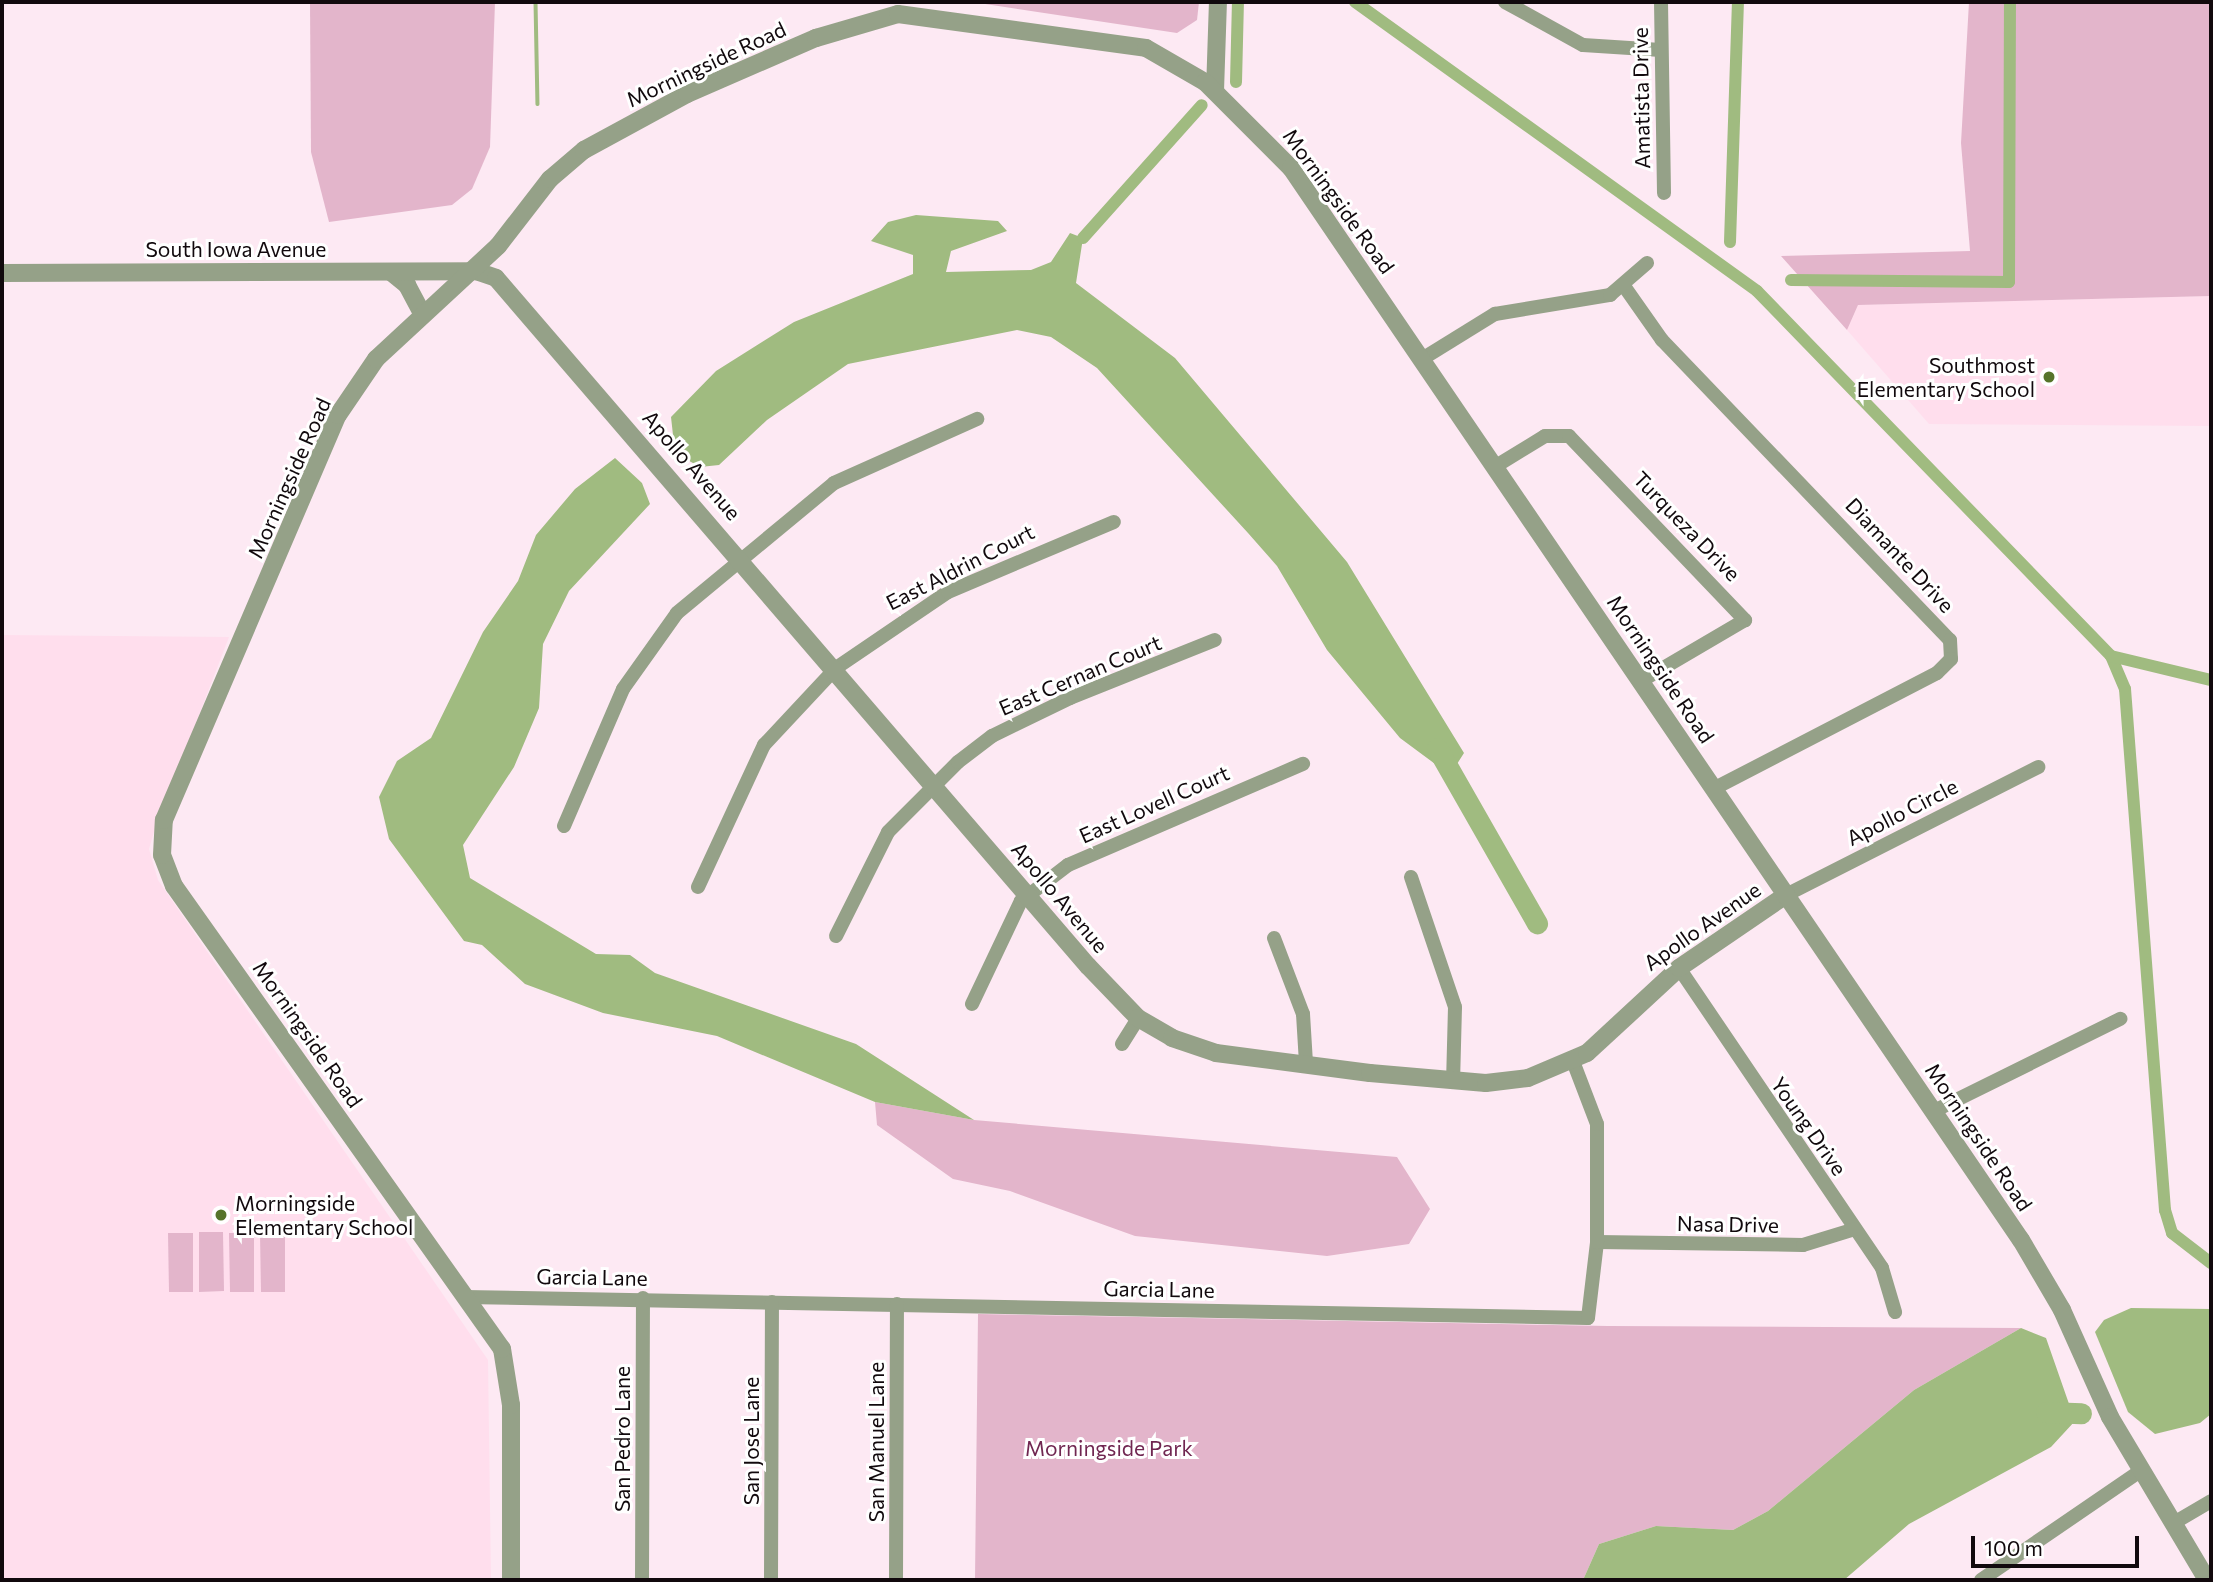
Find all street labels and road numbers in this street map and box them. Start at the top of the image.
street label: Morningside Road [622,16,790,112]
street label: Amatista Drive [1627,27,1655,169]
street label: Morningside Road [1278,124,1400,278]
street label: South Iowa Avenue [146,236,326,262]
street label: Morningside Road [242,394,336,562]
street label: Apollo Avenue [638,405,746,525]
street label: Turqueza Drive [1628,466,1746,586]
street label: Diamante Drive [1840,492,1960,618]
street label: East Aldrin Court [882,519,1038,615]
street label: Morningside Road [1602,590,1720,748]
street label: East Cernan Court [995,629,1165,721]
street label: East Lovell Court [1075,760,1233,848]
street label: Apollo Circle [1842,773,1962,851]
street label: Apollo Avenue [1006,837,1114,957]
street label: Apollo Avenue [1639,876,1765,976]
street label: Morningside Road [248,956,368,1112]
street label: Morningside Road [1920,1058,2038,1216]
street label: Young Drive [1766,1072,1852,1180]
street label: Nasa Drive [1677,1211,1779,1237]
street label: Garcia Lane [536,1263,648,1291]
street label: Garcia Lane [1103,1275,1215,1303]
street label: San Manuel Lane [863,1362,889,1522]
street label: San Pedro Lane [609,1366,635,1512]
street label: San Jose Lane [738,1377,764,1505]

